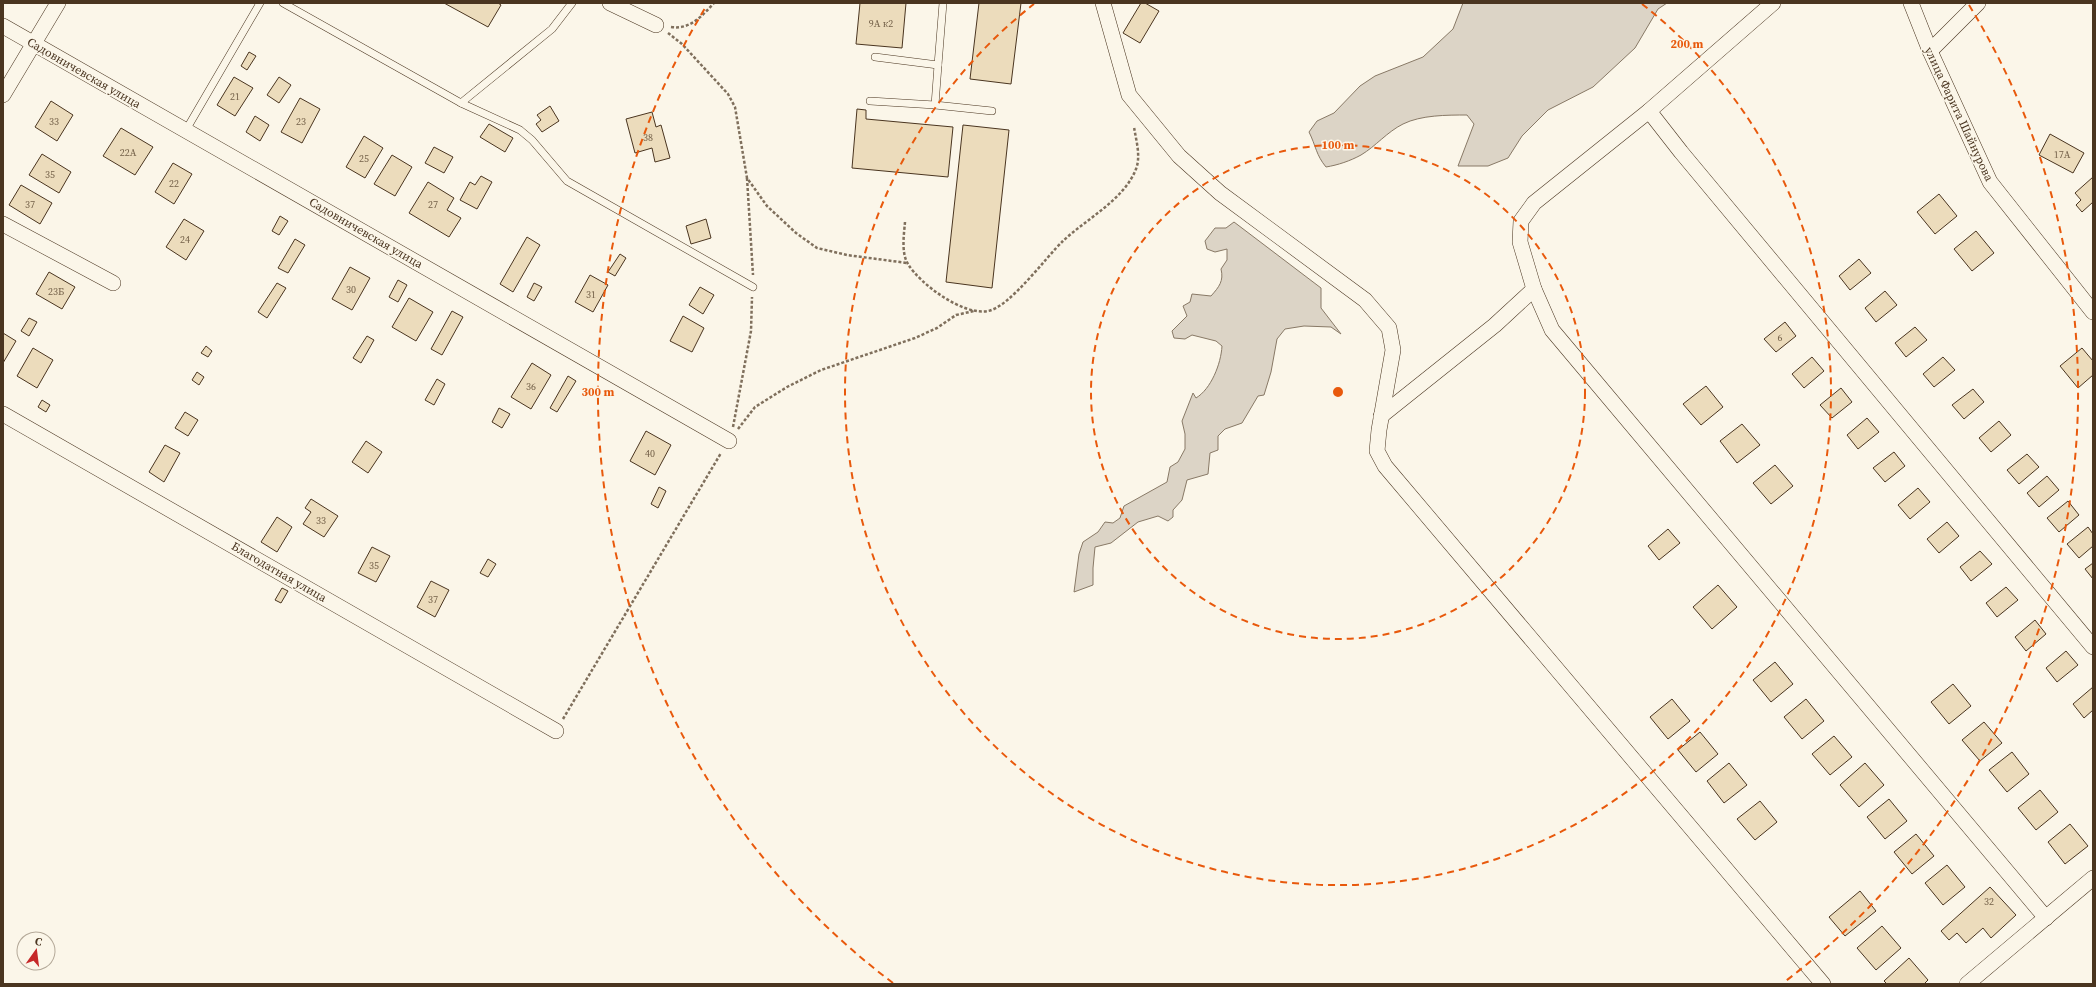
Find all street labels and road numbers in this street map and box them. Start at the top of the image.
street label: Садовничевская улица [24,34,145,113]
street label: улица Фарита Шайнурова [1921,44,1998,185]
street label: Садовничевская улица [306,194,427,273]
street label: Благодатная улица [228,538,330,606]

